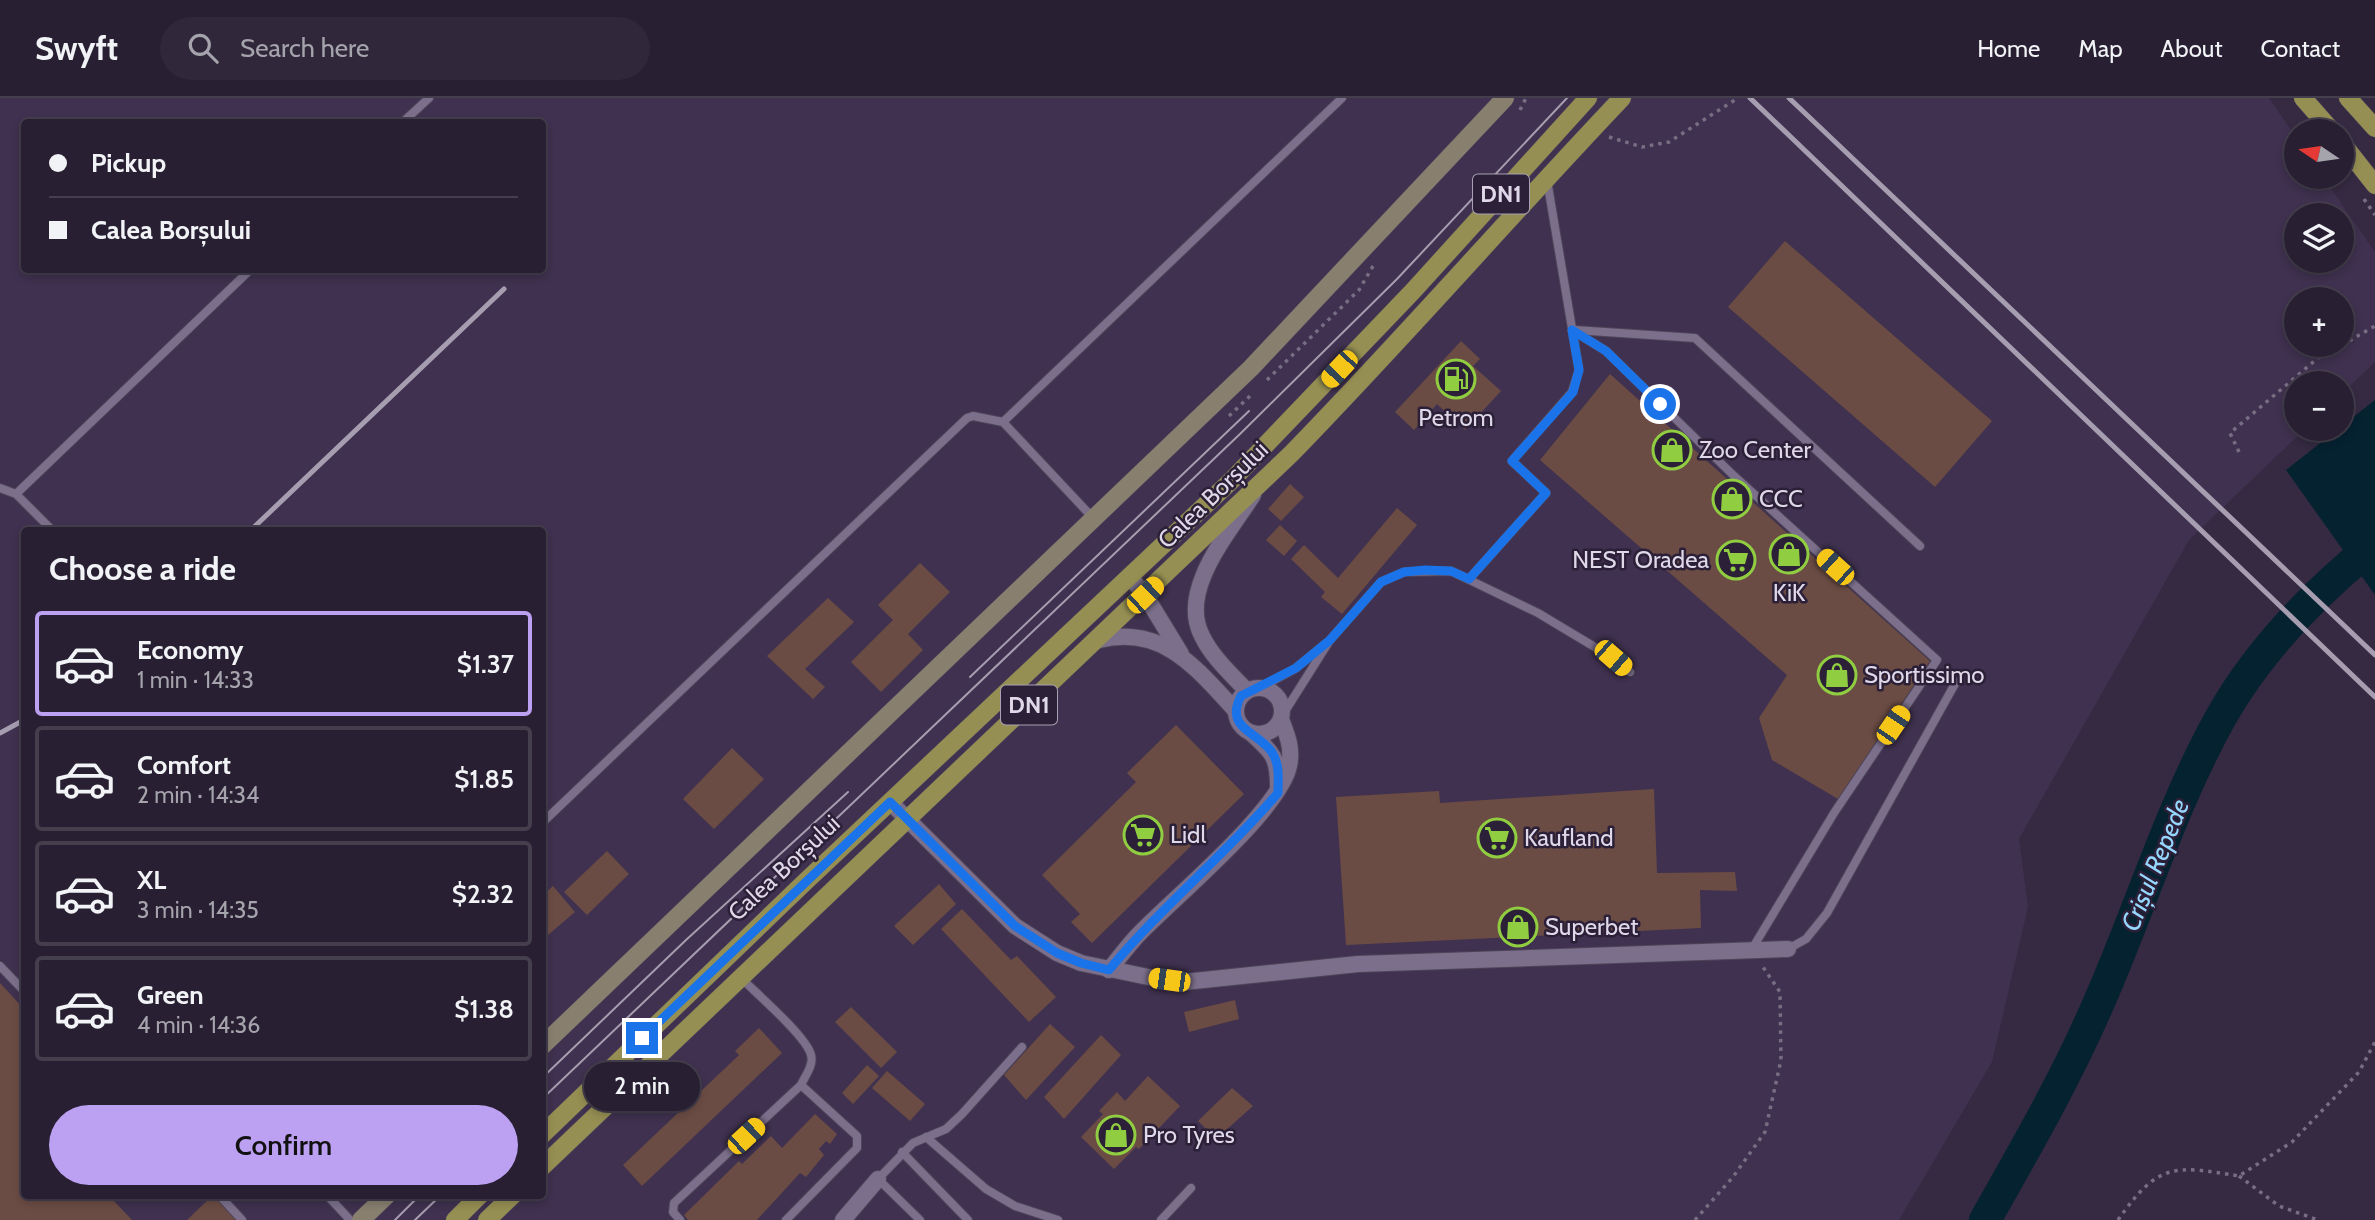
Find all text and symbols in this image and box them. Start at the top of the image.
search box [160,17,650,80]
text: Swyft [35,28,118,68]
icon: search [184,29,222,67]
text: Search here [240,32,369,64]
text: Home [1977,34,2040,63]
text: Map [2078,34,2123,63]
text: About [2161,34,2223,63]
text: Contact [2261,34,2340,63]
north arrow [2284,119,2354,189]
map controls [2284,119,2354,441]
text: Pickup [91,147,166,179]
road number: DN1 [1473,174,1529,214]
button: layers [2284,203,2354,273]
text: Calea Borșului [91,214,251,246]
button: + [2284,287,2354,357]
car [1317,346,1362,392]
fuel station icon: Petrom [1435,358,1477,400]
button: − [2284,371,2354,441]
route start [1644,388,1676,420]
place label: Petrom [1418,403,1494,432]
shop icon: Zoo Center [1651,429,1693,471]
street label: Calea Borșului [1152,435,1274,555]
place label: Zoo Center [1699,435,1812,464]
shop icon: CCC [1711,478,1753,520]
place label: CCC [1759,484,1803,513]
shop icon: KiK [1768,533,1810,575]
supermarket icon: NEST Oradea [1715,539,1757,581]
place label: NEST Oradea [1572,545,1709,574]
car [1813,545,1858,589]
text: Choose a ride [49,549,236,588]
car [1123,573,1168,617]
place label: KiK [1773,578,1806,607]
icon: car [53,632,116,695]
text: Economy [137,634,243,666]
car [1591,636,1636,680]
text: $1.37 [457,648,514,680]
shop icon: Sportissimo [1816,654,1858,696]
place label: Sportissimo [1864,660,1984,689]
text: 1 min · 14:33 [137,666,254,694]
road number: DN1 [1001,685,1057,724]
car [1873,702,1914,748]
icon: car [53,747,116,810]
text: Comfort [137,749,231,781]
text: $1.85 [454,763,514,795]
text: 2 min · 14:34 [137,781,259,809]
water label: Crișul Repede [2114,794,2196,936]
street label: Calea Borșului [722,809,846,927]
supermarket icon: Lidl [1122,814,1164,856]
supermarket icon: Kaufland [1476,817,1518,859]
place label: Lidl [1170,820,1206,849]
place label: Kaufland [1524,823,1614,852]
icon: car [53,862,116,925]
text: XL [137,864,166,896]
text: $2.32 [452,878,514,910]
text: 3 min · 14:35 [137,896,259,924]
shop icon: Superbet [1497,906,1539,948]
place label: Superbet [1545,912,1638,941]
car [1147,967,1192,993]
icon: car [53,977,116,1040]
text: Green [137,979,204,1011]
text: $1.38 [454,993,514,1025]
text: 4 min · 14:36 [137,1011,260,1039]
route end [626,1022,658,1054]
callout: 2 min [584,1062,700,1112]
text: 2 min [614,1072,670,1100]
button: Confirm [49,1105,518,1185]
car [724,1114,769,1158]
shop icon: Pro Tyres [1095,1114,1137,1156]
place label: Pro Tyres [1143,1120,1235,1149]

